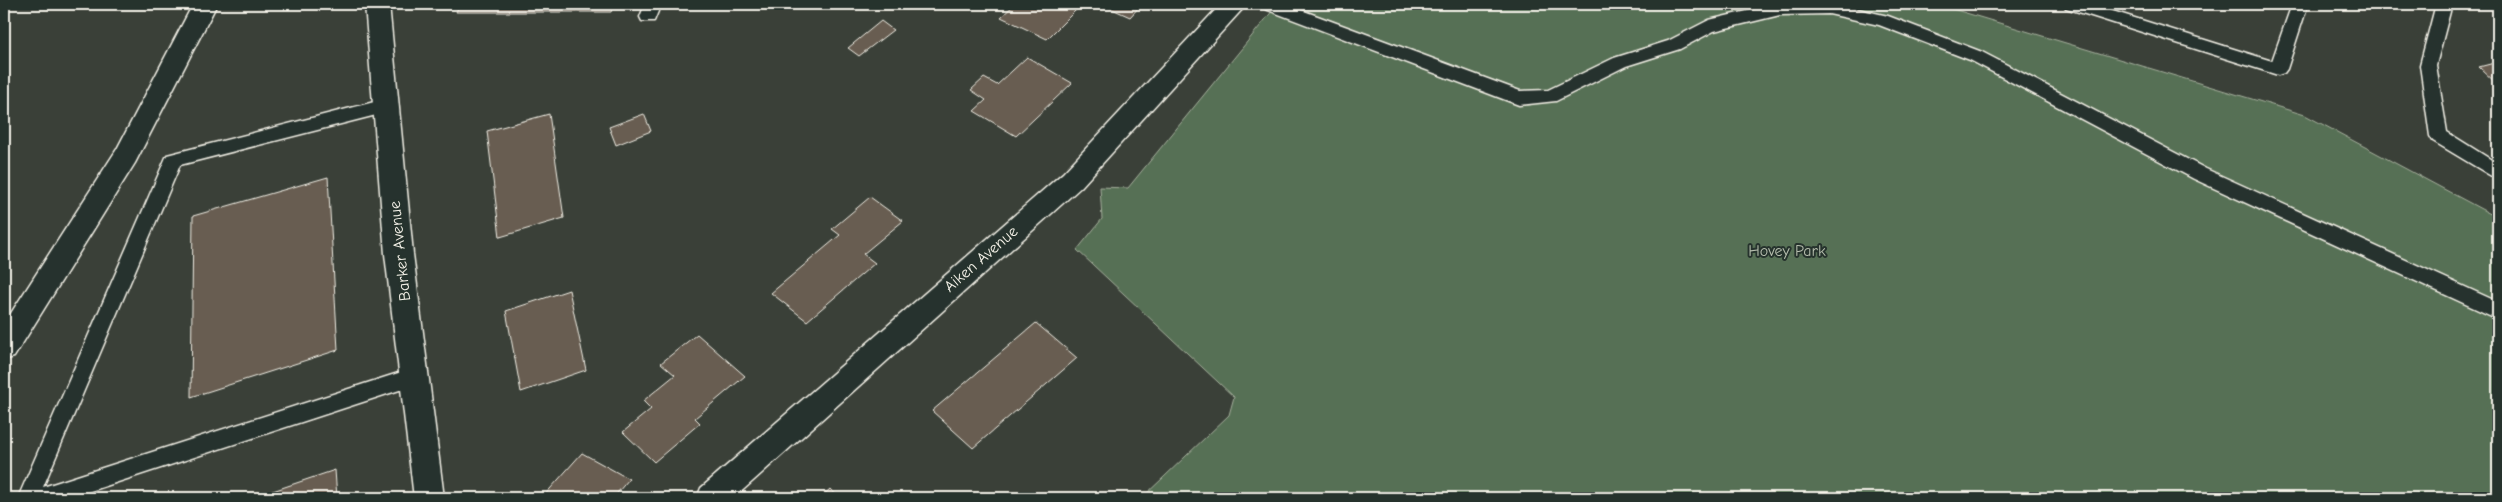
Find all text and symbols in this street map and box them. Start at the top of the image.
street label: Barker Avenue [386,200,414,302]
street label: Aiken Avenue [941,222,1021,296]
park label: Hovey Park [1748,242,1826,260]

